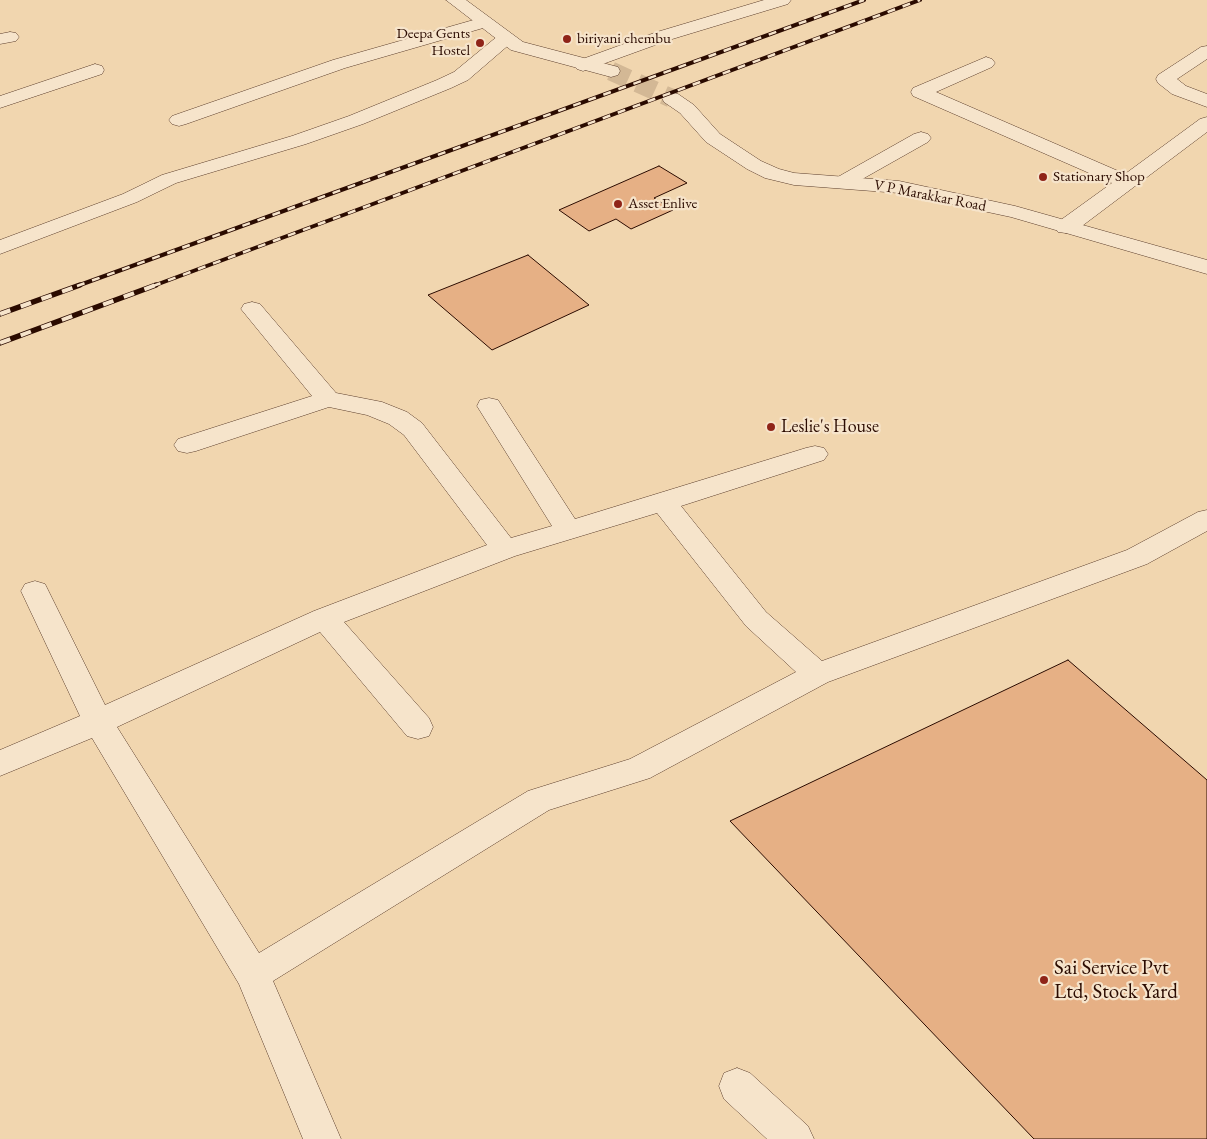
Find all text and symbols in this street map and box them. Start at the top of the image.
place label: Deepa Gents Hostel [396,25,470,60]
place label: biriyani chembu [577,30,671,48]
marker: biriyani chembu [561,33,573,45]
marker: Deepa Gents Hostel [474,37,486,49]
place label: Stationary Shop [1053,168,1145,186]
marker: Stationary Shop [1037,171,1049,183]
street label: V P Marakkar Road [872,176,988,216]
place label: Asset Enlive [628,195,697,213]
marker: Asset Enlive [612,198,624,210]
place label: Leslie's House [781,416,879,438]
marker: Leslie's House [765,421,777,433]
place label: Sai Service Pvt Ltd, Stock Yard [1054,955,1178,1005]
marker: Sai Service Pvt Ltd, Stock Yard [1038,974,1050,986]

